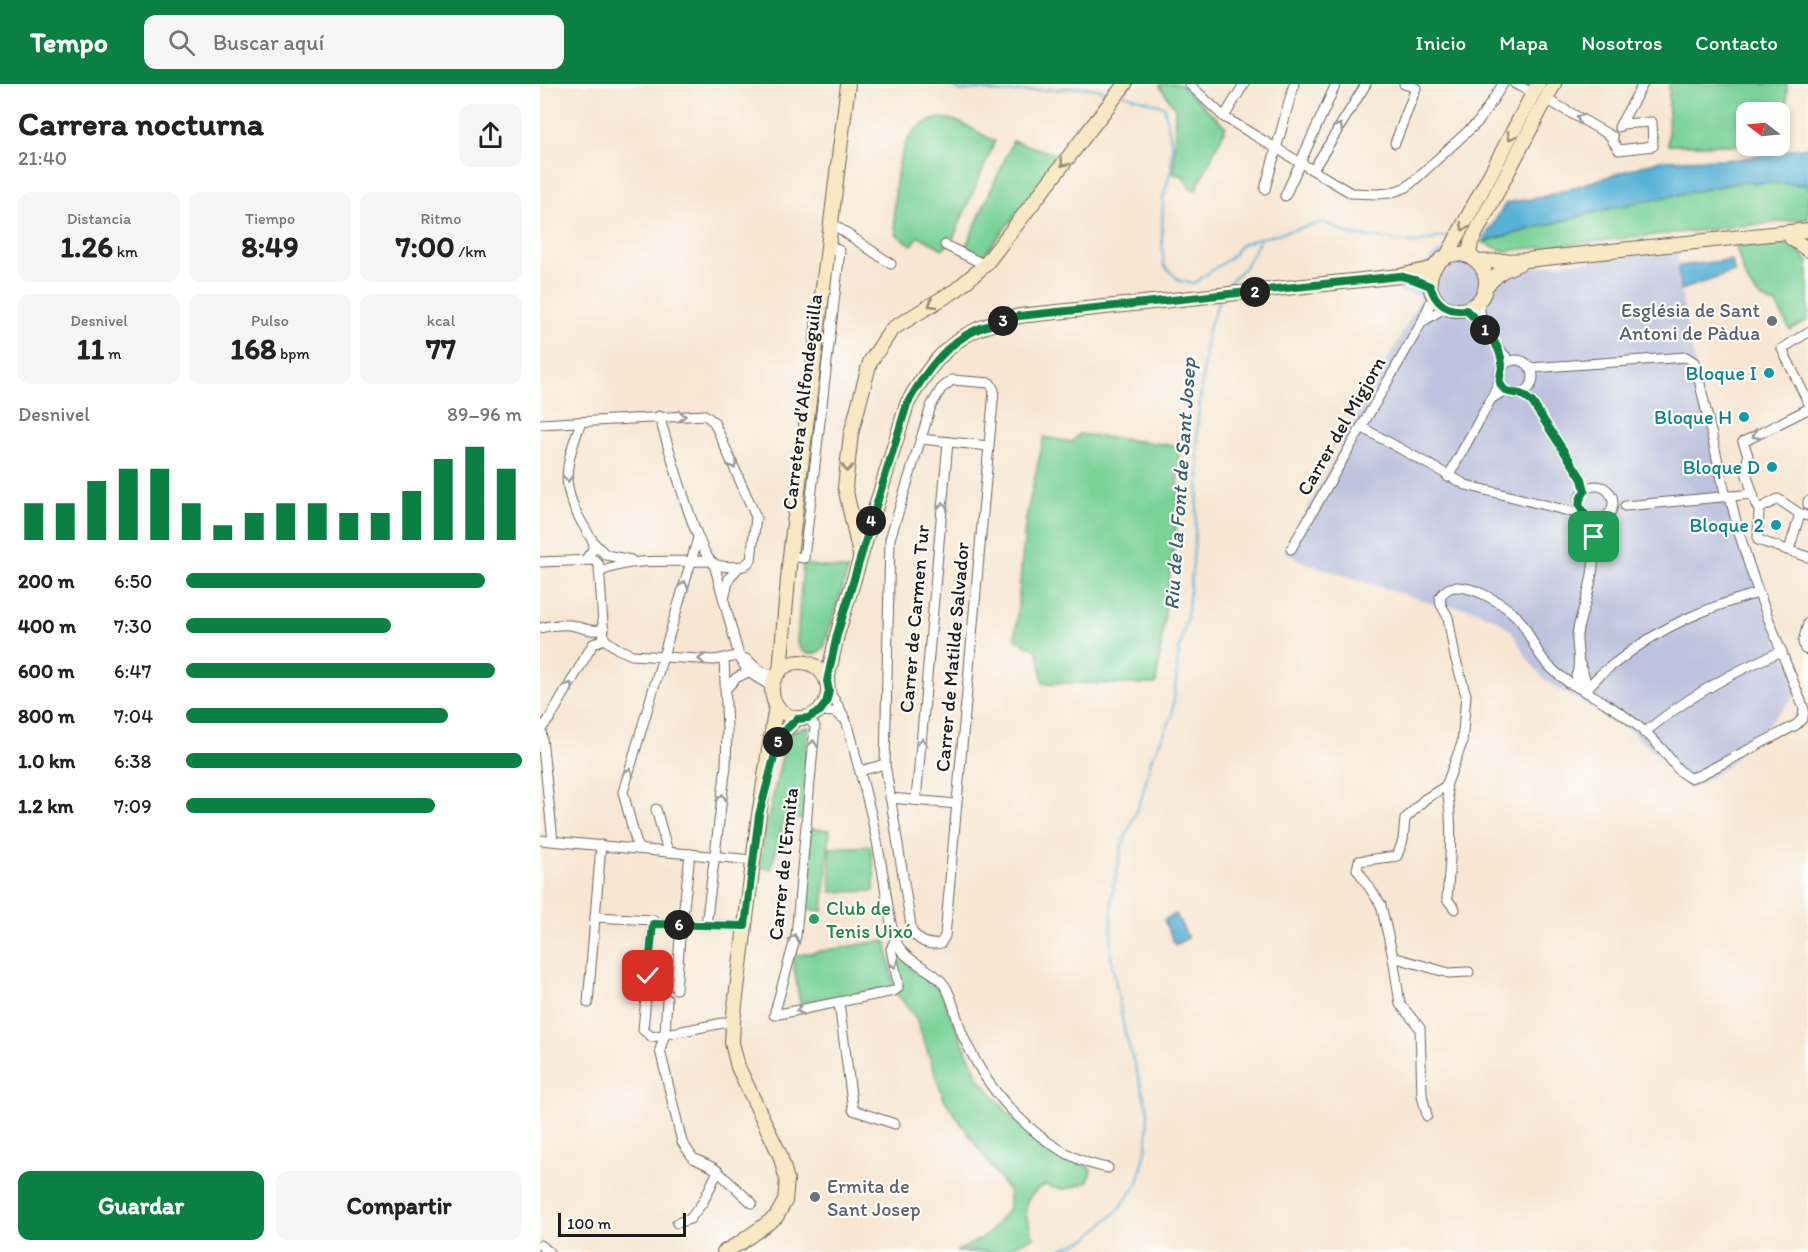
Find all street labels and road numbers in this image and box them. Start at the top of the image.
street label: Carretera d'Alfondeguilla [777,293,827,511]
street label: Carrer del Migjorn [1291,352,1391,500]
street label: Carrer de Carmen Tur [894,524,934,714]
street label: Carrer de Matilde Salvador [930,541,974,773]
street label: Carrer de l'Ermita [763,786,803,942]

